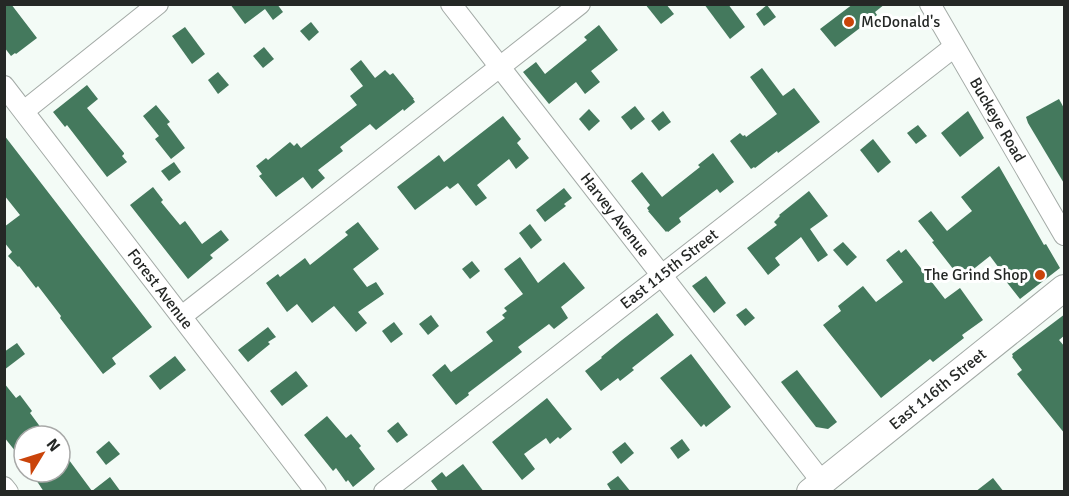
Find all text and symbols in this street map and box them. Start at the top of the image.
place label: McDonald's [861,12,940,32]
marker: McDonald's [842,15,856,29]
street label: Buckeye Road [965,74,1030,166]
street label: Harvey Avenue [576,169,654,261]
street label: East 115th Street [616,225,723,314]
street label: Forest Avenue [123,245,197,333]
place label: The Grind Shop [924,265,1028,285]
marker: The Grind Shop [1033,268,1047,282]
street label: East 116th Street [885,344,991,434]
north arrow [12,424,72,484]
text: N [42,435,64,456]

